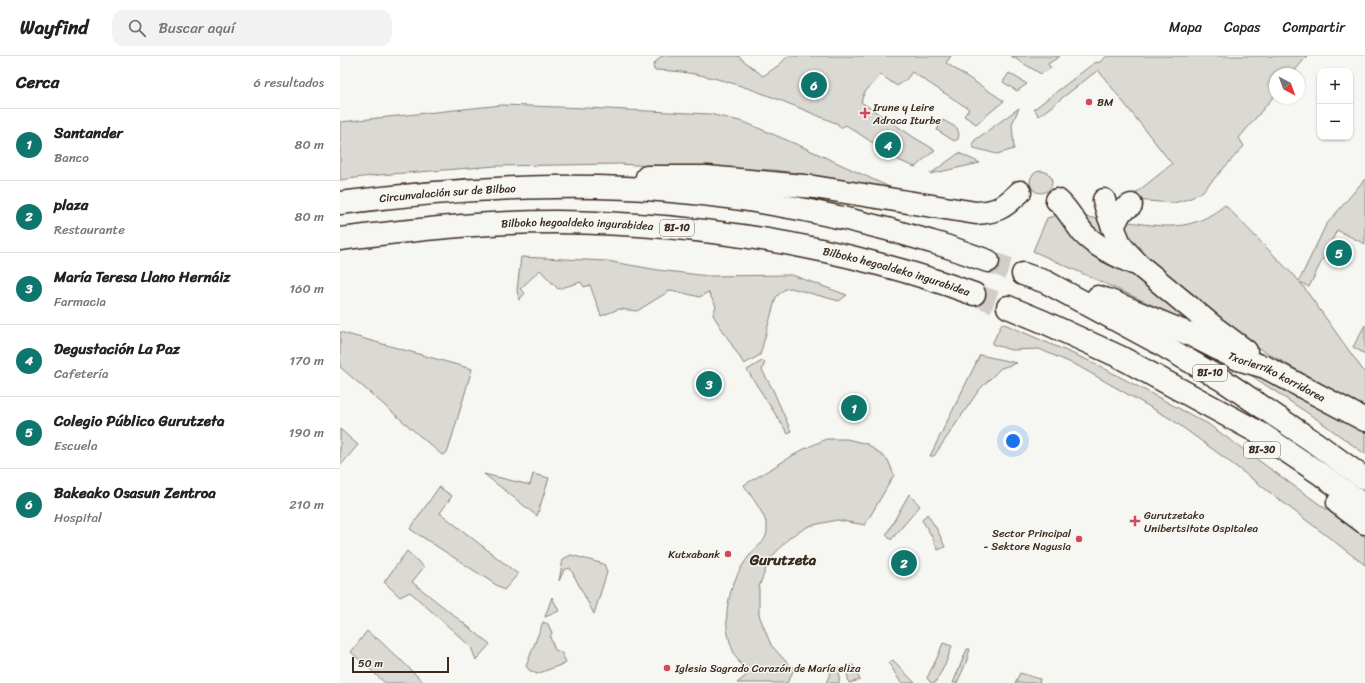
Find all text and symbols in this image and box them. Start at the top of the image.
search box [112,10,392,46]
text: Wayfind [20,11,88,44]
text: Buscar aquí [158,15,235,41]
text: Mapa [1169,15,1202,40]
text: Capas [1224,15,1261,40]
text: Compartir [1283,15,1345,40]
icon: search [126,17,148,39]
text: Cerca [16,67,59,97]
north arrow [1269,68,1305,104]
map controls [1317,68,1353,140]
button: + [1317,68,1353,104]
pin: 6 [801,70,827,100]
text: 6 resultados [254,71,324,94]
place label: BM [1097,93,1114,112]
marker: BM [1084,97,1094,107]
place label: Irune y Leire Adraca Iturbe [872,98,941,130]
button: − [1317,104,1353,140]
marker: Irune y Leire Adraca Iturbe [860,108,870,118]
text: Santander [54,120,123,146]
pin: 4 [875,130,901,160]
text: 1 [26,133,32,156]
text: 80 m [295,133,324,156]
text: Banco [54,146,89,169]
street label: Circunvalación sur de Bilbao [378,178,517,208]
text: plaza [54,192,88,218]
text: 2 [25,205,33,228]
text: 80 m [295,205,324,228]
street label: Bilboko hegoaldeko ingurabidea [501,212,654,236]
text: Restaurante [54,218,125,241]
road number: BI-10 [660,220,694,236]
pin: 5 [1326,238,1352,268]
street label: Bilboko hegoaldeko ingurabidea [821,241,973,301]
text: María Teresa Llano Hernáiz [54,264,230,290]
text: 3 [25,277,33,300]
text: 160 m [289,277,324,300]
text: Farmacia [54,290,106,313]
text: Degustación La Paz [54,336,180,362]
street label: Txorierriko korridorea [1225,346,1329,407]
text: 4 [25,349,33,372]
text: 170 m [289,349,324,372]
text: Cafetería [54,362,108,385]
road number: BI-10 [1193,365,1227,381]
pin: 3 [696,369,722,399]
pin: 1 [841,393,867,423]
text: Colegio Público Gurutzeta [54,408,225,434]
text: 5 [25,421,33,444]
text: 190 m [289,421,324,444]
your location [1003,431,1023,451]
text: Escuela [54,434,98,457]
road number: BI-30 [1244,442,1280,458]
text: Bakeako Osasun Zentroa [54,480,216,506]
text: 6 [25,493,33,516]
text: 210 m [289,493,324,516]
text: Hospital [54,506,102,529]
place label: Gurutzetako Unibertsitate Ospitalea [1144,506,1259,538]
marker: Gurutzetako Unibertsitate Ospitalea [1129,515,1141,527]
place label: Sector Principal - Sektore Nagusia [983,524,1072,556]
marker: Sector Principal - Sektore Nagusia [1074,534,1084,544]
place label: Kutxabank [668,545,720,564]
district label: Gurutzeta [749,547,817,573]
pin: 2 [891,548,917,578]
marker: Kutxabank [723,549,733,559]
text: 50 m [358,654,383,673]
scale bar [352,655,449,674]
place label: Iglesia Sagrado Corazón de María eliza [674,659,861,678]
marker: Iglesia Sagrado Corazón de María eliza [662,663,672,673]

